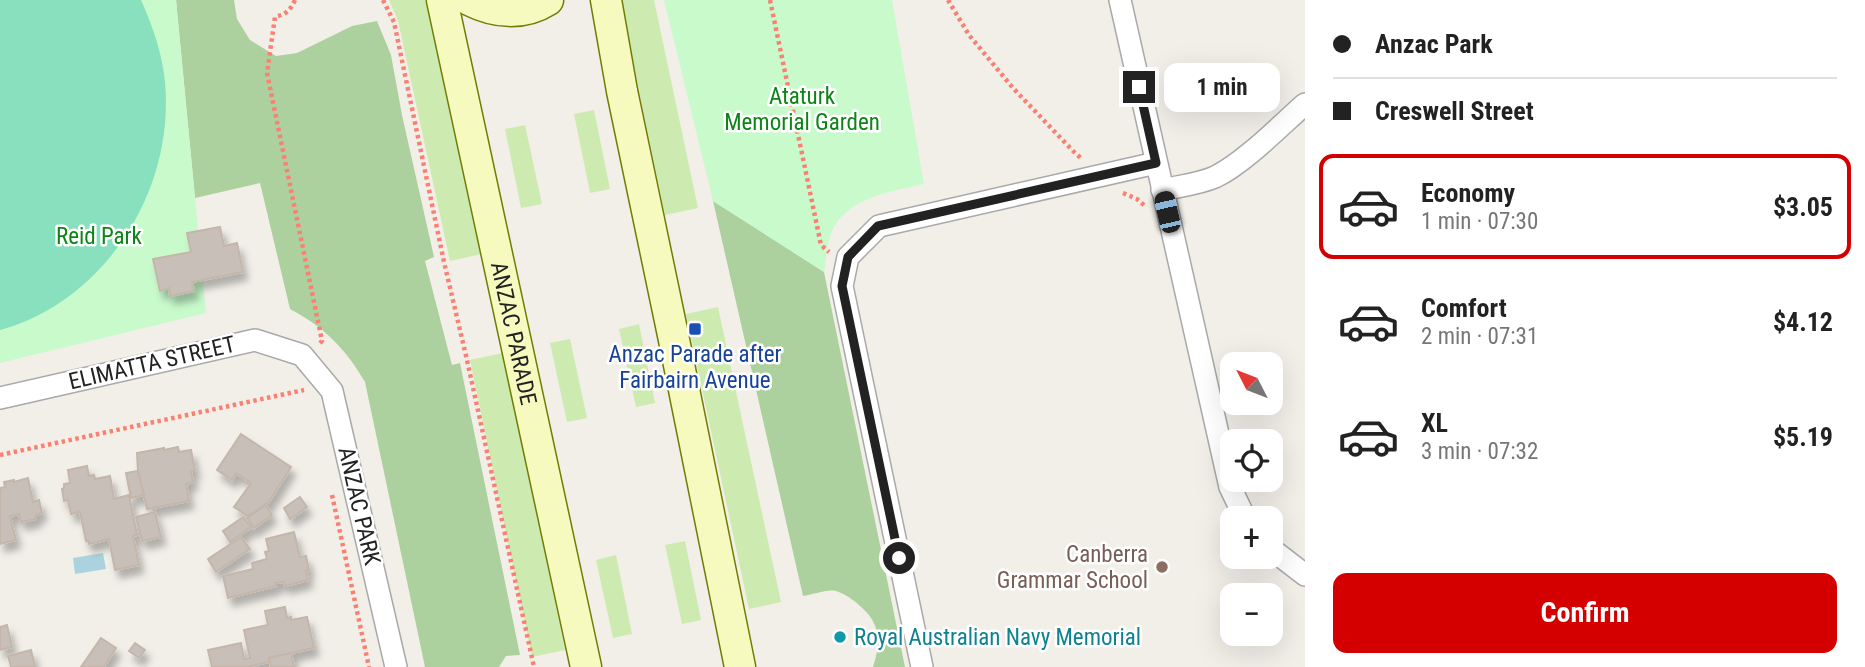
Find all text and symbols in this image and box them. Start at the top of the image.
text: Anzac Park [1375,29,1493,59]
callout: 1 min [1164,62,1279,112]
route end [1123,71,1155,103]
text: 1 min [1196,74,1248,101]
park label: Ataturk Memorial Garden [724,83,880,136]
text: Creswell Street [1375,96,1534,126]
icon: car [1337,175,1400,238]
text: Economy [1421,178,1515,208]
car [1153,189,1182,235]
text: $3.05 [1773,192,1833,222]
text: 1 min · 07:30 [1421,208,1538,235]
park label: Reid Park [56,223,143,250]
street label: ANZAC PARADE [485,259,543,407]
icon: car [1337,290,1400,353]
text: Comfort [1421,293,1507,323]
text: $4.12 [1773,307,1833,337]
marker: Anzac Parade after Fairbairn Avenue [687,321,703,337]
text: 2 min · 07:31 [1421,323,1538,350]
street label: ELIMATTA STREET [66,331,238,395]
place label: Anzac Parade after Fairbairn Avenue [609,341,782,394]
north arrow [1220,352,1283,415]
map controls [1220,352,1283,646]
icon: car [1337,405,1400,468]
text: XL [1421,408,1448,438]
text: $5.19 [1773,422,1833,452]
button: locate [1220,429,1283,492]
text: 3 min · 07:32 [1421,438,1538,465]
street label: ANZAC PARK [332,444,386,568]
button: + [1220,506,1283,569]
place label: Canberra Grammar School [997,541,1148,594]
route start [883,542,915,574]
marker: Canberra Grammar School [1154,559,1170,575]
button: Confirm [1333,573,1837,653]
button: − [1220,583,1283,646]
place label: Royal Australian Navy Memorial [854,624,1141,651]
marker: Royal Australian Navy Memorial [832,629,848,645]

